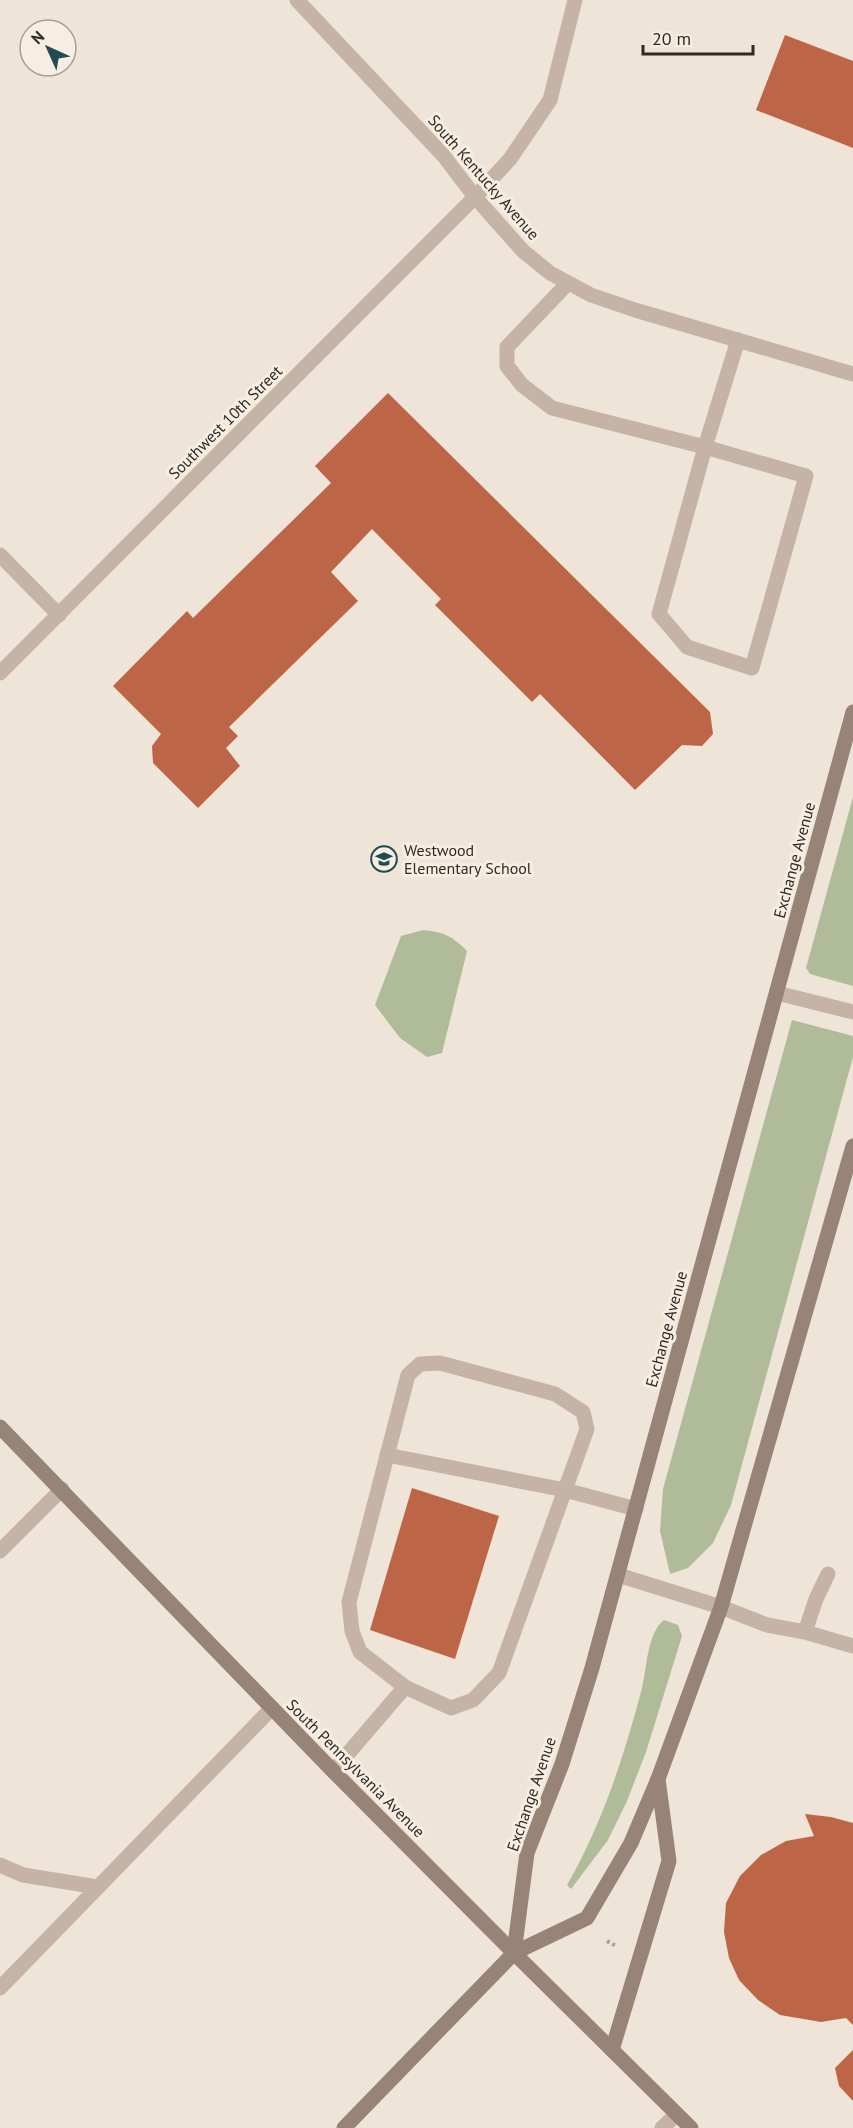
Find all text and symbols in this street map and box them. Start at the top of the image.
north arrow [18,18,78,78]
scale bar [643,18,752,56]
text: N [27,27,48,48]
text: 20 m [652,27,691,50]
street label: South Kentucky Avenue [424,110,544,244]
street label: Southwest 10th Street [164,361,286,483]
street label: Exchange Avenue [769,800,819,920]
place label: Westwood Elementary School [404,840,532,878]
school or university icon: Westwood Elementary School [369,844,399,874]
street label: Exchange Avenue [641,1269,691,1389]
street label: South Pennsylvania Avenue [283,1695,429,1841]
street label: Exchange Avenue [502,1734,560,1854]

